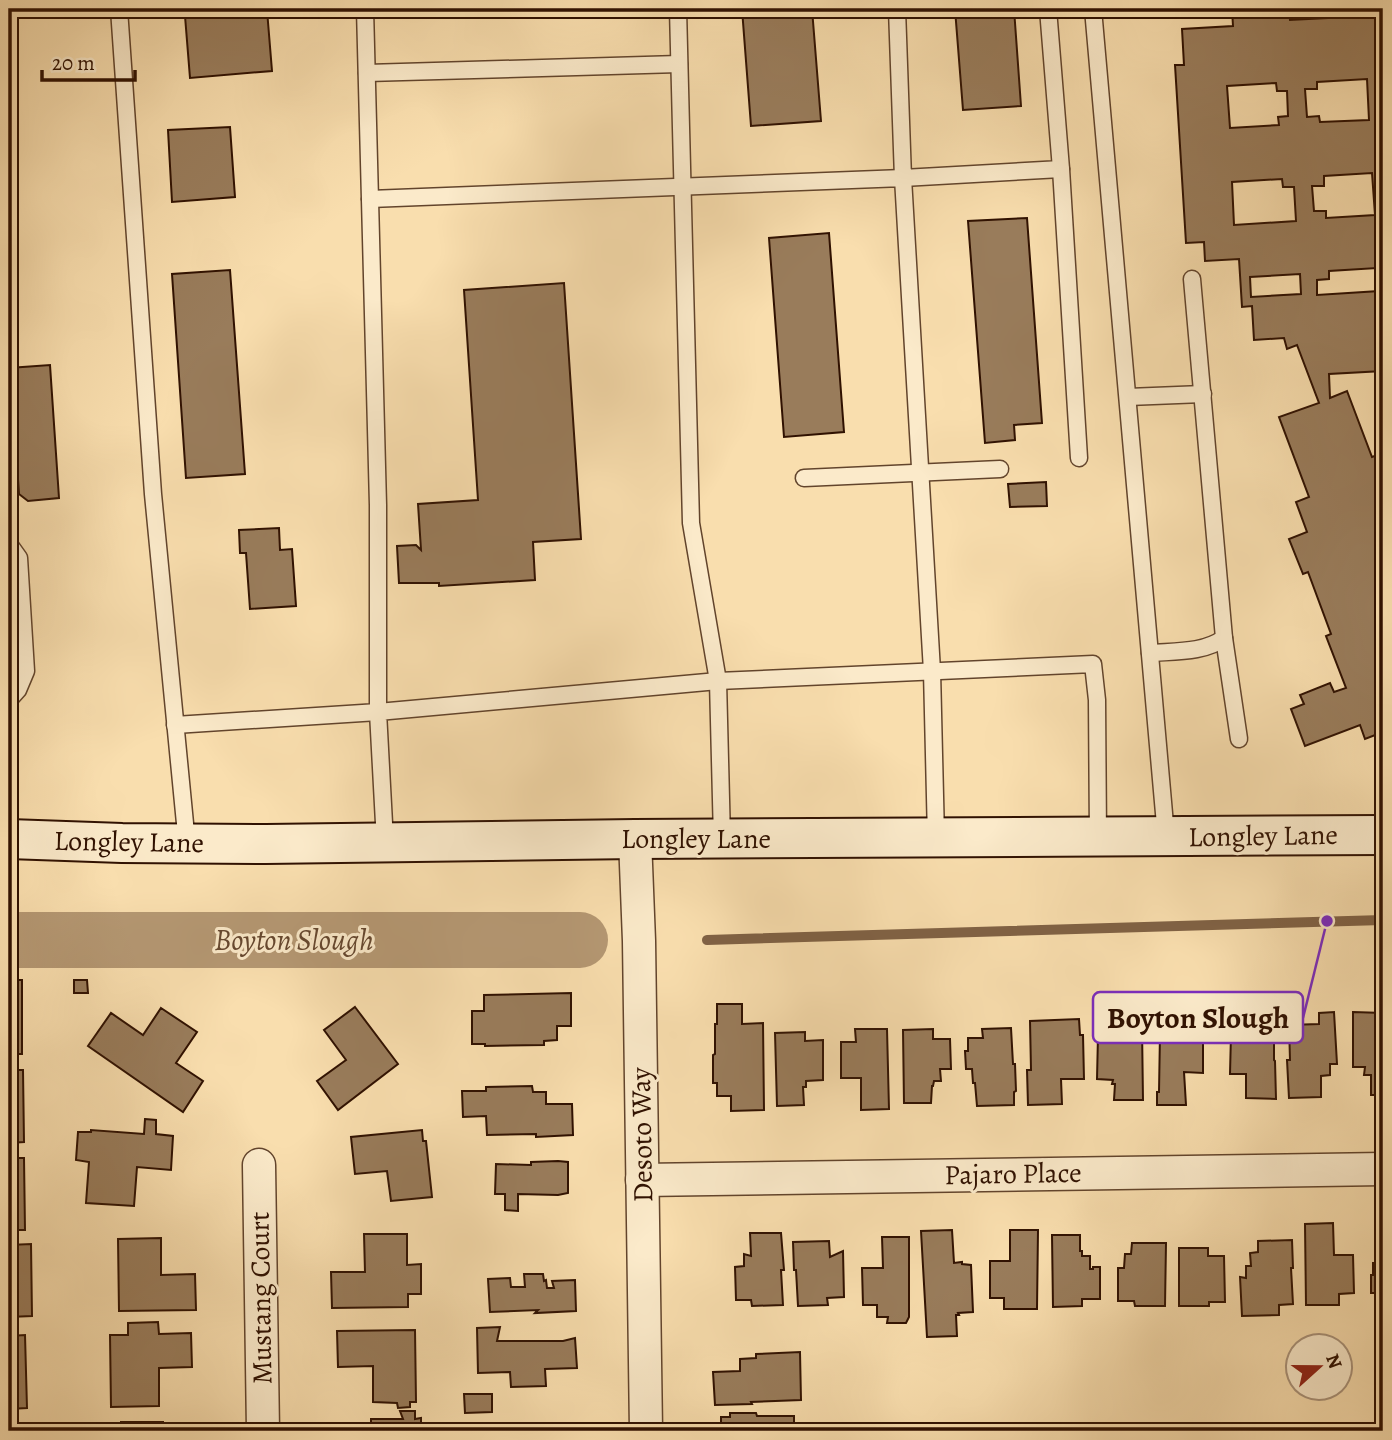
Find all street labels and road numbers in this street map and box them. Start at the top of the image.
street label: Longley Lane [1188,816,1338,856]
street label: Longley Lane [621,820,771,858]
street label: Longley Lane [54,822,204,862]
street label: Desoto Way [622,1067,662,1203]
street label: Pajaro Place [944,1154,1082,1194]
street label: Mustang Court [240,1211,282,1385]

